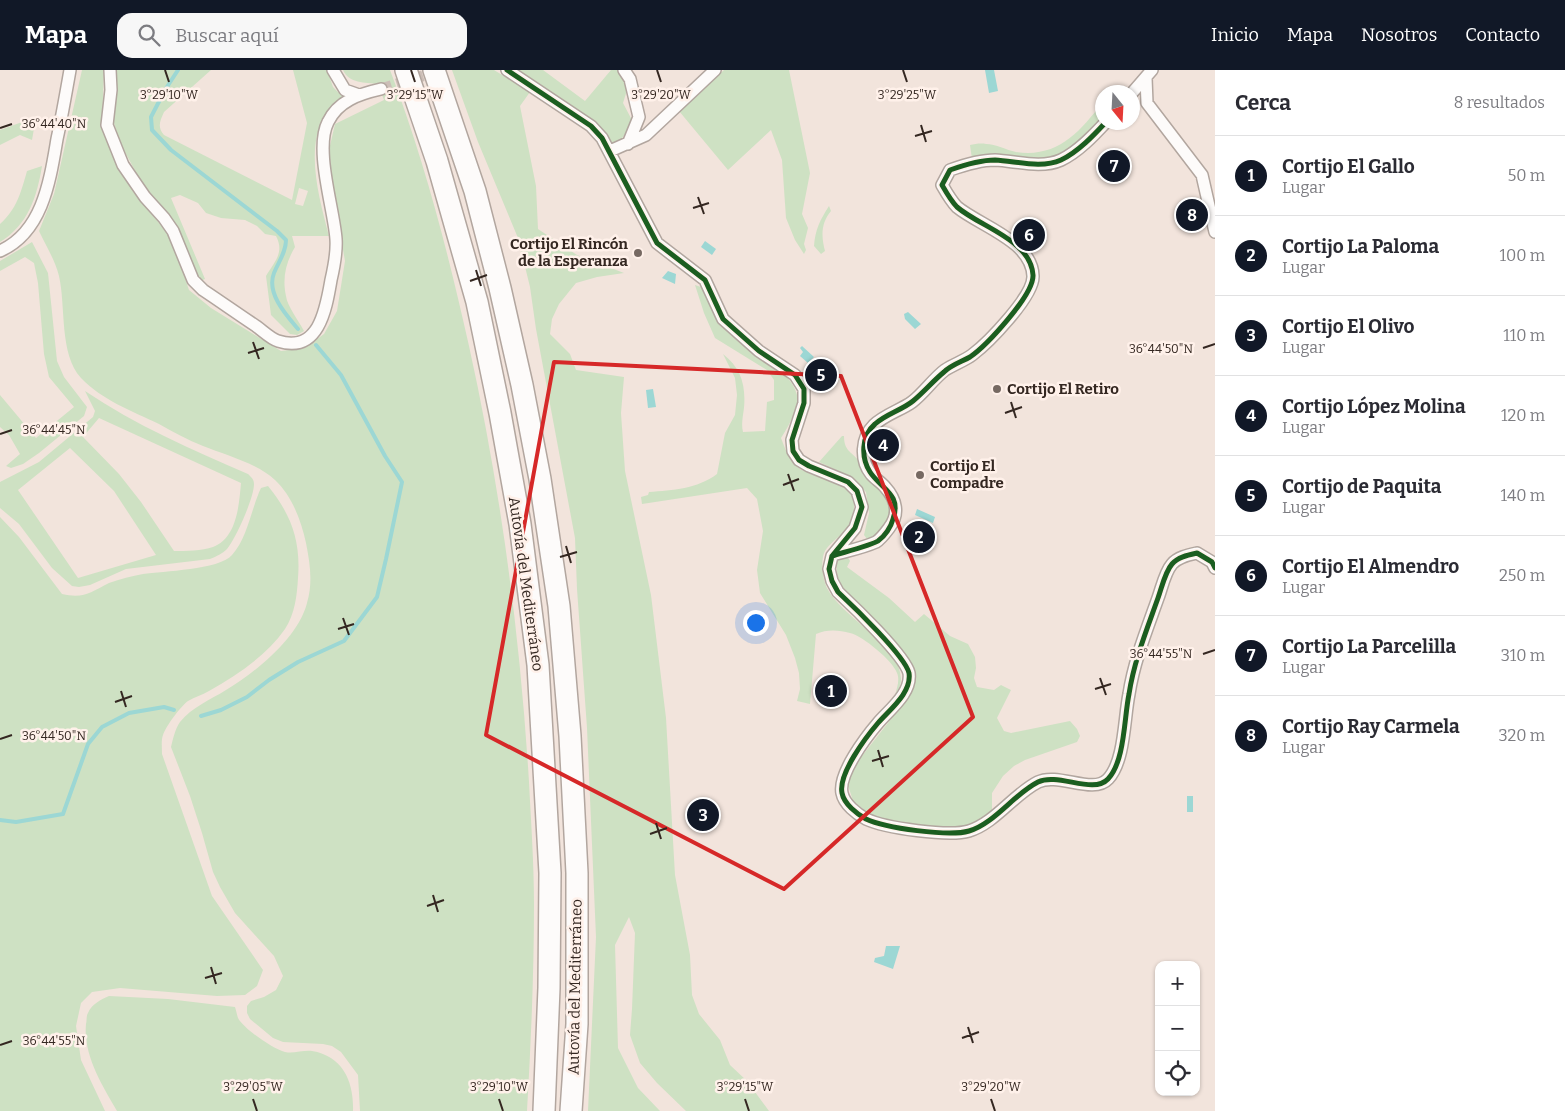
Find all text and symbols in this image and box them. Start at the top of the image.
search box [117,13,467,58]
text: Mapa [25,21,87,49]
icon: search [135,21,163,49]
text: Buscar aquí [175,24,279,47]
text: Inicio [1211,24,1259,46]
text: Mapa [1287,24,1333,46]
text: Nosotros [1361,24,1437,46]
text: Contacto [1465,24,1540,46]
north arrow [1095,85,1140,130]
text: 3°29'10"W [140,88,199,102]
text: 3°29'15"W [387,88,444,102]
text: 3°29'20"W [631,88,692,102]
text: 3°29'25"W [878,88,937,102]
text: Cerca [1235,90,1291,116]
text: 8 resultados [1454,93,1545,112]
text: 36°44'40"N [22,117,87,131]
pin: 7 [1098,147,1130,185]
text: Cortijo El Gallo [1282,155,1415,178]
text: 1 [1248,166,1254,185]
text: 50 m [1508,166,1545,185]
text: Lugar [1282,178,1325,197]
pin: 8 [1176,196,1208,234]
pin: 6 [1013,216,1045,254]
place label: Cortijo El Rincón de la Esperanza [510,235,629,270]
text: Cortijo La Paloma [1282,235,1439,258]
text: 2 [1246,246,1256,265]
text: 100 m [1500,246,1545,265]
marker: Cortijo El Rincón de la Esperanza [632,247,644,259]
text: Lugar [1282,258,1325,277]
text: Cortijo El Olivo [1282,315,1414,338]
text: 3 [1246,326,1256,345]
text: 110 m [1503,326,1545,345]
text: Lugar [1282,338,1325,357]
text: 36°44'50"N [1129,342,1193,356]
pin: 5 [805,356,837,394]
place label: Cortijo El Retiro [1007,380,1119,398]
marker: Cortijo El Retiro [991,383,1003,395]
text: Cortijo López Molina [1282,395,1466,418]
text: 4 [1246,406,1256,425]
text: 120 m [1501,406,1545,425]
text: Lugar [1282,418,1325,437]
text: 36°44'45"N [22,423,86,437]
pin: 4 [867,426,899,464]
place label: Cortijo El Compadre [930,457,1004,492]
marker: Cortijo El Compadre [914,469,926,481]
text: Cortijo de Paquita [1282,475,1442,498]
text: 5 [1247,486,1255,505]
text: 140 m [1500,486,1545,505]
street label: Autovía del Mediterráneo [505,496,547,672]
text: Lugar [1282,498,1325,517]
pin: 2 [903,518,935,556]
text: Cortijo El Almendro [1282,555,1459,578]
text: 6 [1246,566,1256,585]
text: 250 m [1499,566,1545,585]
text: Lugar [1282,578,1325,597]
your location [743,610,769,636]
text: Cortijo La Parcelilla [1282,635,1456,658]
text: 7 [1247,646,1255,665]
text: 310 m [1501,646,1545,665]
text: 36°44'55"N [1130,647,1193,661]
text: Lugar [1282,658,1325,677]
pin: 1 [815,672,847,710]
text: Cortijo Ray Carmela [1282,715,1460,738]
text: 8 [1246,726,1256,745]
text: 320 m [1498,726,1545,745]
text: 36°44'50"N [22,729,86,743]
text: Lugar [1282,738,1325,757]
pin: 3 [687,796,719,834]
street label: Autovía del Mediterráneo [564,899,586,1075]
map controls [1155,961,1200,1096]
button: + [1155,961,1200,1006]
button: − [1155,1006,1200,1051]
text: 36°44'55"N [23,1034,86,1048]
button: locate [1155,1051,1200,1096]
text: 3°29'05"W [223,1080,283,1094]
text: 3°29'10"W [470,1080,529,1094]
text: 3°29'15"W [717,1080,774,1094]
text: 3°29'20"W [961,1080,1022,1094]

